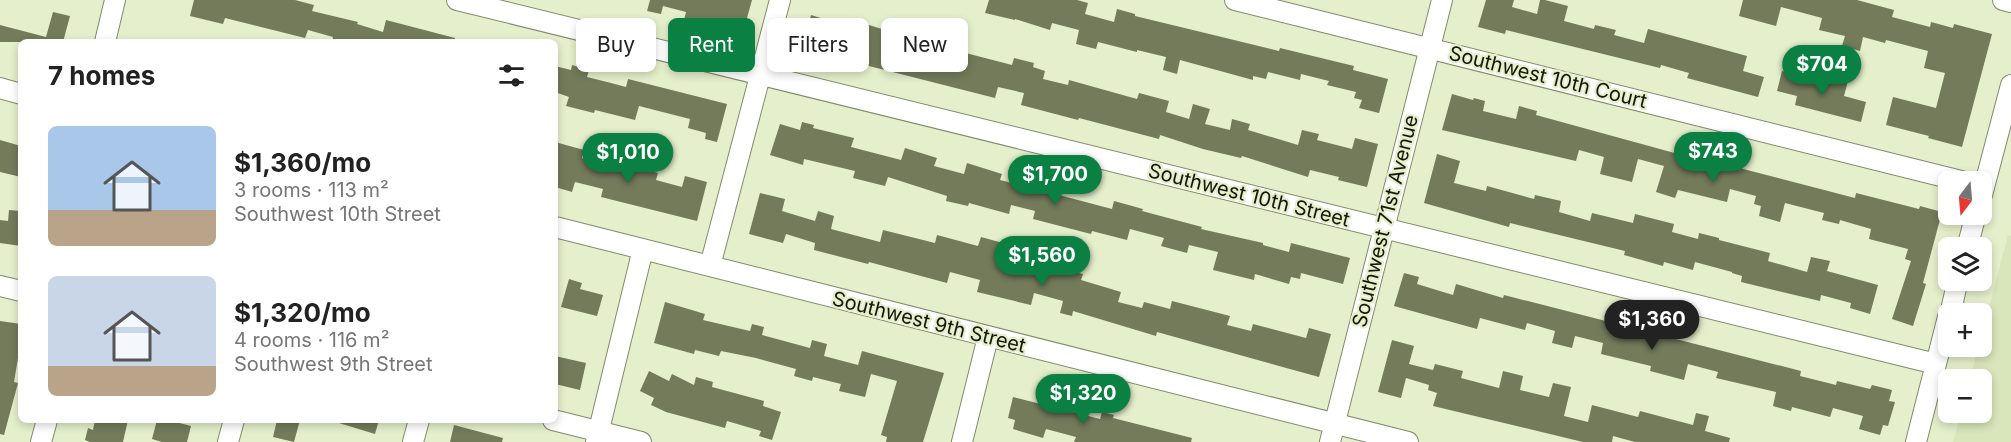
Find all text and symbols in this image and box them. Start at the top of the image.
chip: Buy [576,18,656,72]
chip: Rent [668,18,755,72]
chip: Filters [767,18,869,72]
chip: New [881,18,968,72]
street label: Southwest 10th Court [1446,41,1650,113]
pin: $704 [1786,45,1858,96]
text: $704 [1796,52,1848,76]
icon: filters [495,59,528,92]
text: 7 homes [48,60,155,91]
street label: Southwest 71st Avenue [1347,112,1423,330]
pin: $743 [1677,132,1749,183]
pin: $1,010 [579,133,677,184]
text: $743 [1688,139,1738,163]
text: $1,010 [596,140,660,164]
text: $1,360/mo [234,147,371,178]
icon: home [96,150,168,222]
pin: $1,700 [1006,155,1104,206]
street label: Southwest 10th Street [1146,158,1353,232]
text: $1,700 [1022,162,1088,186]
north arrow [1938,171,1992,225]
map controls [1938,171,1992,423]
text: 3 rooms · 113 m² [234,178,389,202]
text: Southwest 10th Street [234,202,441,226]
pin: $1,560 [993,236,1091,287]
button: layers [1938,237,1992,291]
text: $1,560 [1008,243,1076,267]
street label: Southwest 9th Street [830,286,1029,358]
text: $1,320/mo [234,297,371,328]
icon: home [96,300,168,372]
pin: $1,360 [1603,300,1701,351]
button: + [1938,303,1992,357]
text: $1,360 [1618,307,1686,331]
text: 4 rooms · 116 m² [234,328,389,352]
text: Southwest 9th Street [234,352,433,376]
button: − [1938,369,1992,423]
pin: $1,320 [1034,374,1132,425]
text: $1,320 [1050,381,1116,405]

